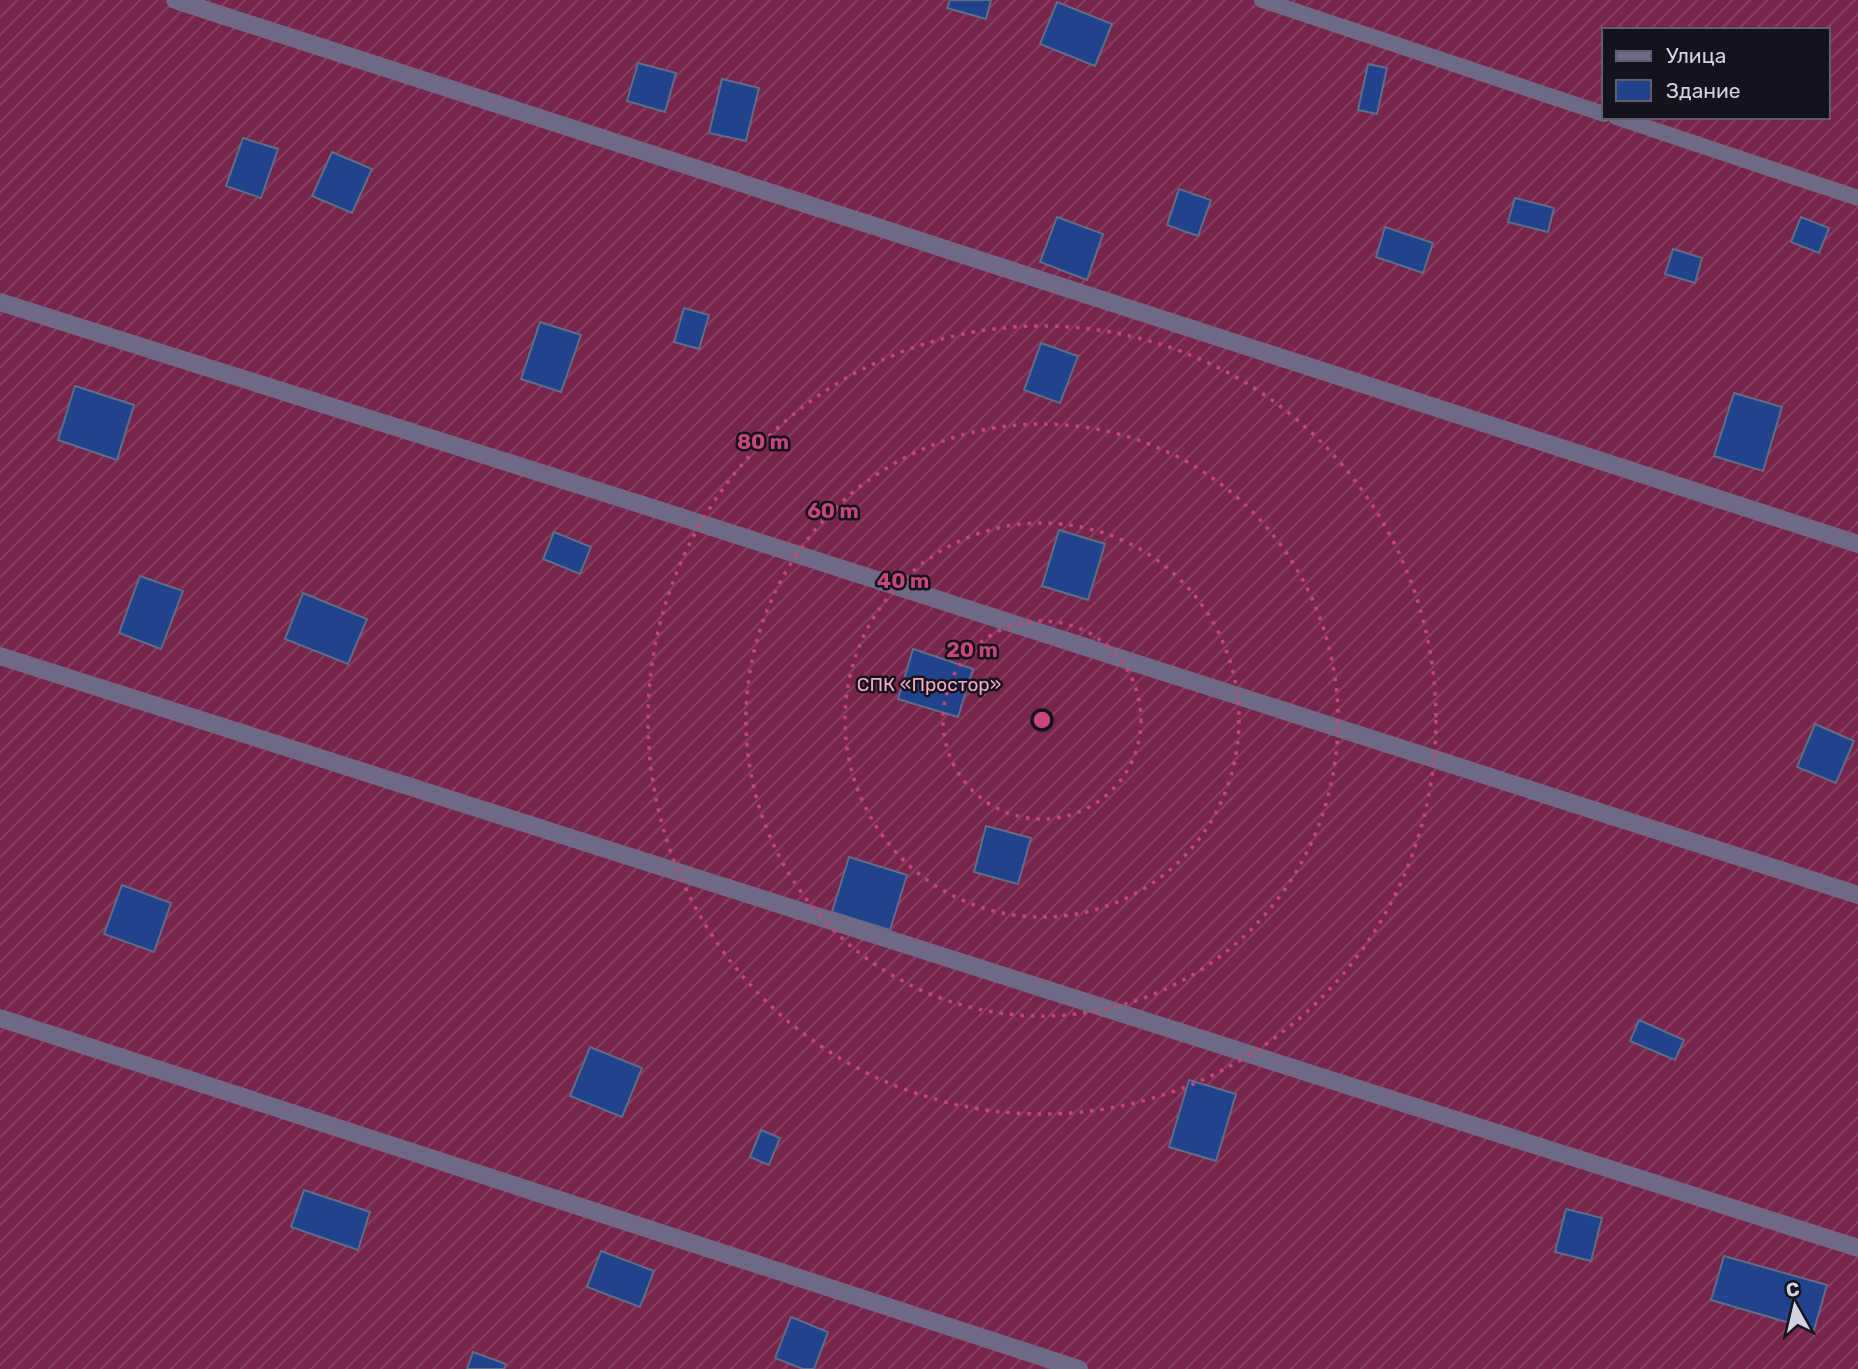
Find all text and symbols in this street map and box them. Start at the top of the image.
legend [1602,28,1830,119]
text: Улица [1666,43,1726,68]
text: Здание [1666,78,1741,103]
text: 80 m [737,429,789,454]
text: 60 m [807,498,859,523]
text: 40 m [877,568,929,593]
text: 20 m [946,637,998,662]
park label: СПК «Простор» [857,673,1001,696]
centre of rings [1030,708,1054,732]
north arrow [1760,1271,1830,1341]
text: С [1784,1277,1801,1302]

